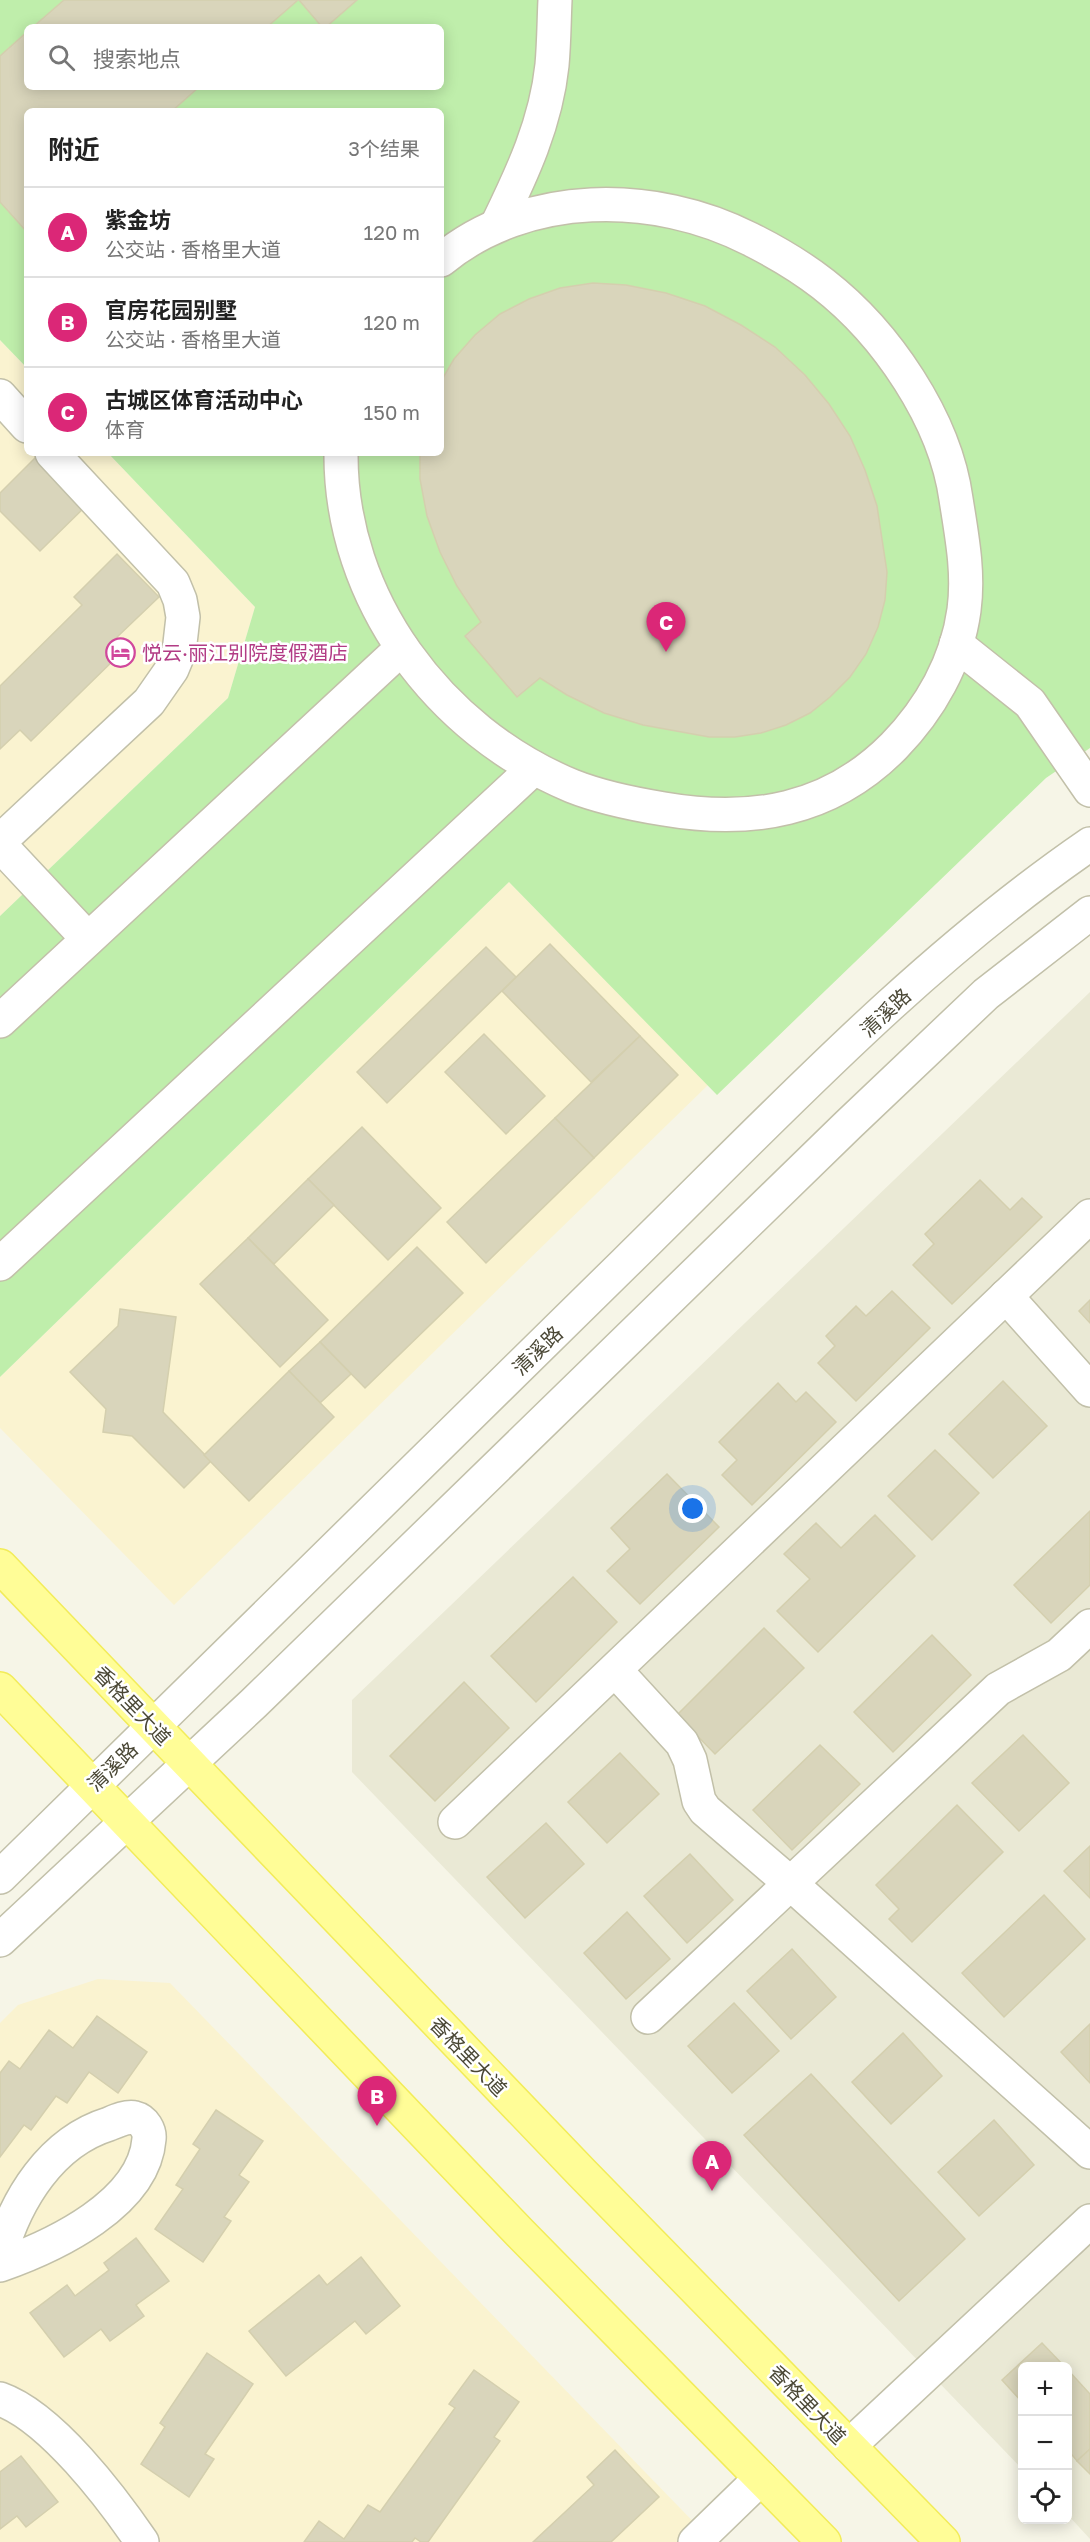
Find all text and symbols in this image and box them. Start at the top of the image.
search box [24,24,444,90]
icon: search [45,41,78,74]
text: 搜索地点 [93,45,181,72]
text: 附近 [48,134,100,165]
text: 3个结果 [348,136,420,160]
text: 紫金坊 [105,206,171,233]
text: A [60,220,75,244]
text: 120 m [364,220,420,244]
text: 公交站 · 香格里大道 [105,237,281,261]
text: 官房花园别墅 [105,296,237,323]
text: B [60,310,75,334]
text: 120 m [364,310,420,334]
text: 公交站 · 香格里大道 [105,327,281,351]
text: 古城区体育活动中心 [105,386,303,413]
text: C [60,400,75,424]
text: 150 m [364,400,420,424]
text: 体育 [105,417,145,441]
pin: C [646,602,686,652]
hotel icon: 悦云·丽江别院度假酒店 [105,636,137,668]
place label: 悦云·丽江别院度假酒店 [142,640,348,664]
street label: 清溪路 [855,983,915,1041]
street label: 清溪路 [507,1321,567,1379]
your location [678,1494,707,1523]
street label: 香格里大道 [90,1661,176,1749]
street label: 清溪路 [82,1737,142,1795]
street label: 香格里大道 [426,2012,512,2100]
pin: B [358,2076,397,2126]
pin: A [692,2142,732,2191]
street label: 香格里大道 [765,2360,851,2448]
map controls [1018,2362,1072,2524]
button: + [1018,2362,1072,2416]
button: − [1018,2416,1072,2470]
button: locate [1018,2470,1072,2524]

